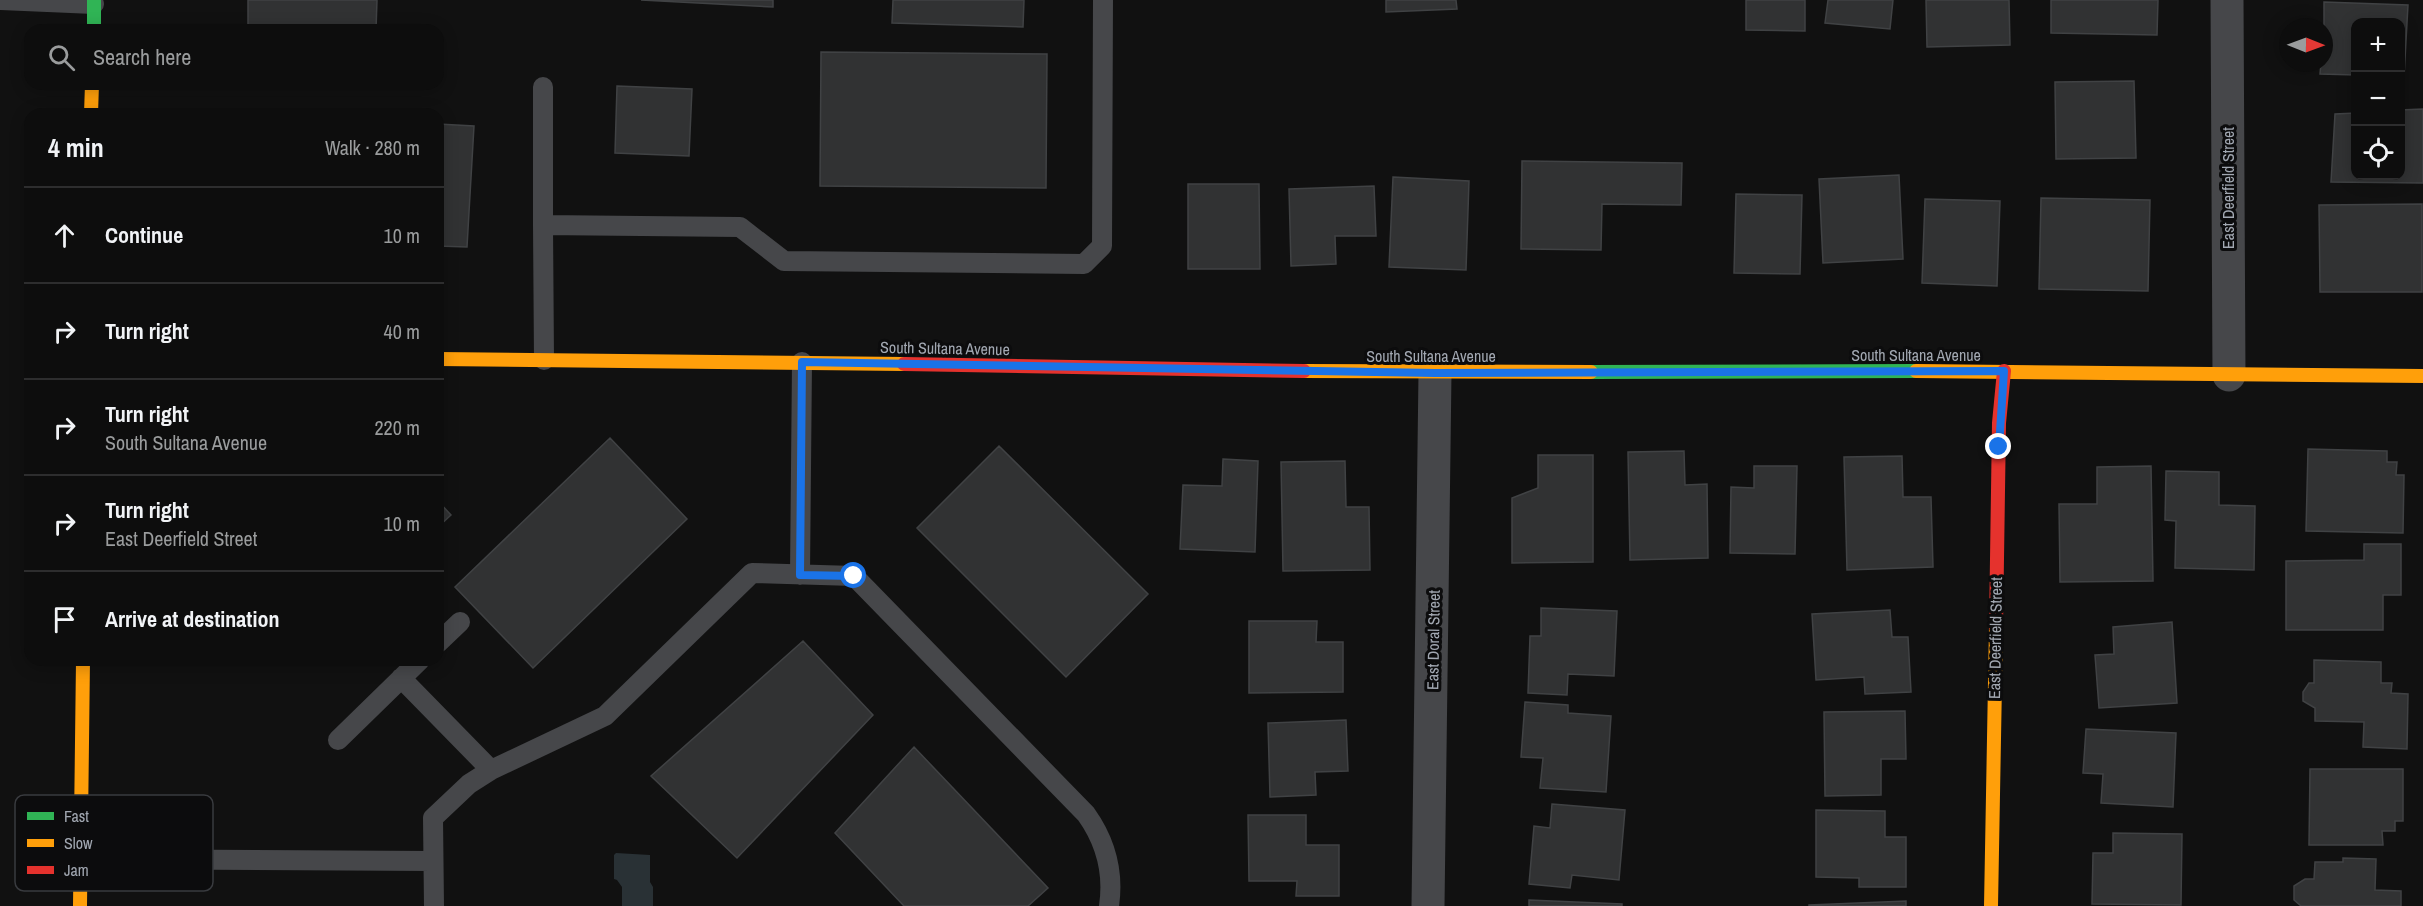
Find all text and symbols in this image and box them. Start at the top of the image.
north arrow [2279,18,2333,72]
map controls [2351,18,2405,180]
button: + [2351,18,2405,72]
search box [24,24,444,90]
icon: search [45,41,78,74]
text: Search here [93,42,191,72]
button: − [2351,72,2405,126]
button: locate [2351,126,2405,180]
street label: East Deerfield Street [2217,127,2239,249]
text: 4 min [48,130,104,165]
text: Walk · 280 m [325,134,420,161]
icon: ahead [48,219,81,252]
text: Continue [105,220,183,250]
text: 10 m [384,222,420,249]
icon: right [48,315,81,348]
text: Turn right [105,316,189,346]
text: 40 m [384,318,420,345]
street label: South Sultana Avenue [880,336,1010,360]
street label: South Sultana Avenue [1851,344,1981,366]
street label: South Sultana Avenue [1366,345,1496,367]
text: Turn right [105,399,189,429]
icon: right [48,411,81,444]
text: 220 m [374,414,420,441]
text: South Sultana Avenue [105,429,267,456]
route end [1985,433,2011,459]
text: Turn right [105,495,189,525]
icon: right [48,507,81,540]
text: 10 m [384,510,420,537]
text: East Deerfield Street [105,525,257,552]
route start [840,562,866,588]
street label: East Deerfield Street [1983,577,2007,699]
street label: East Doral Street [1421,590,1445,690]
icon: arrive [48,603,81,636]
text: Arrive at destination [105,604,279,634]
legend [15,795,213,891]
text: Fast [64,805,89,827]
text: Slow [64,832,93,854]
text: Jam [64,859,89,881]

